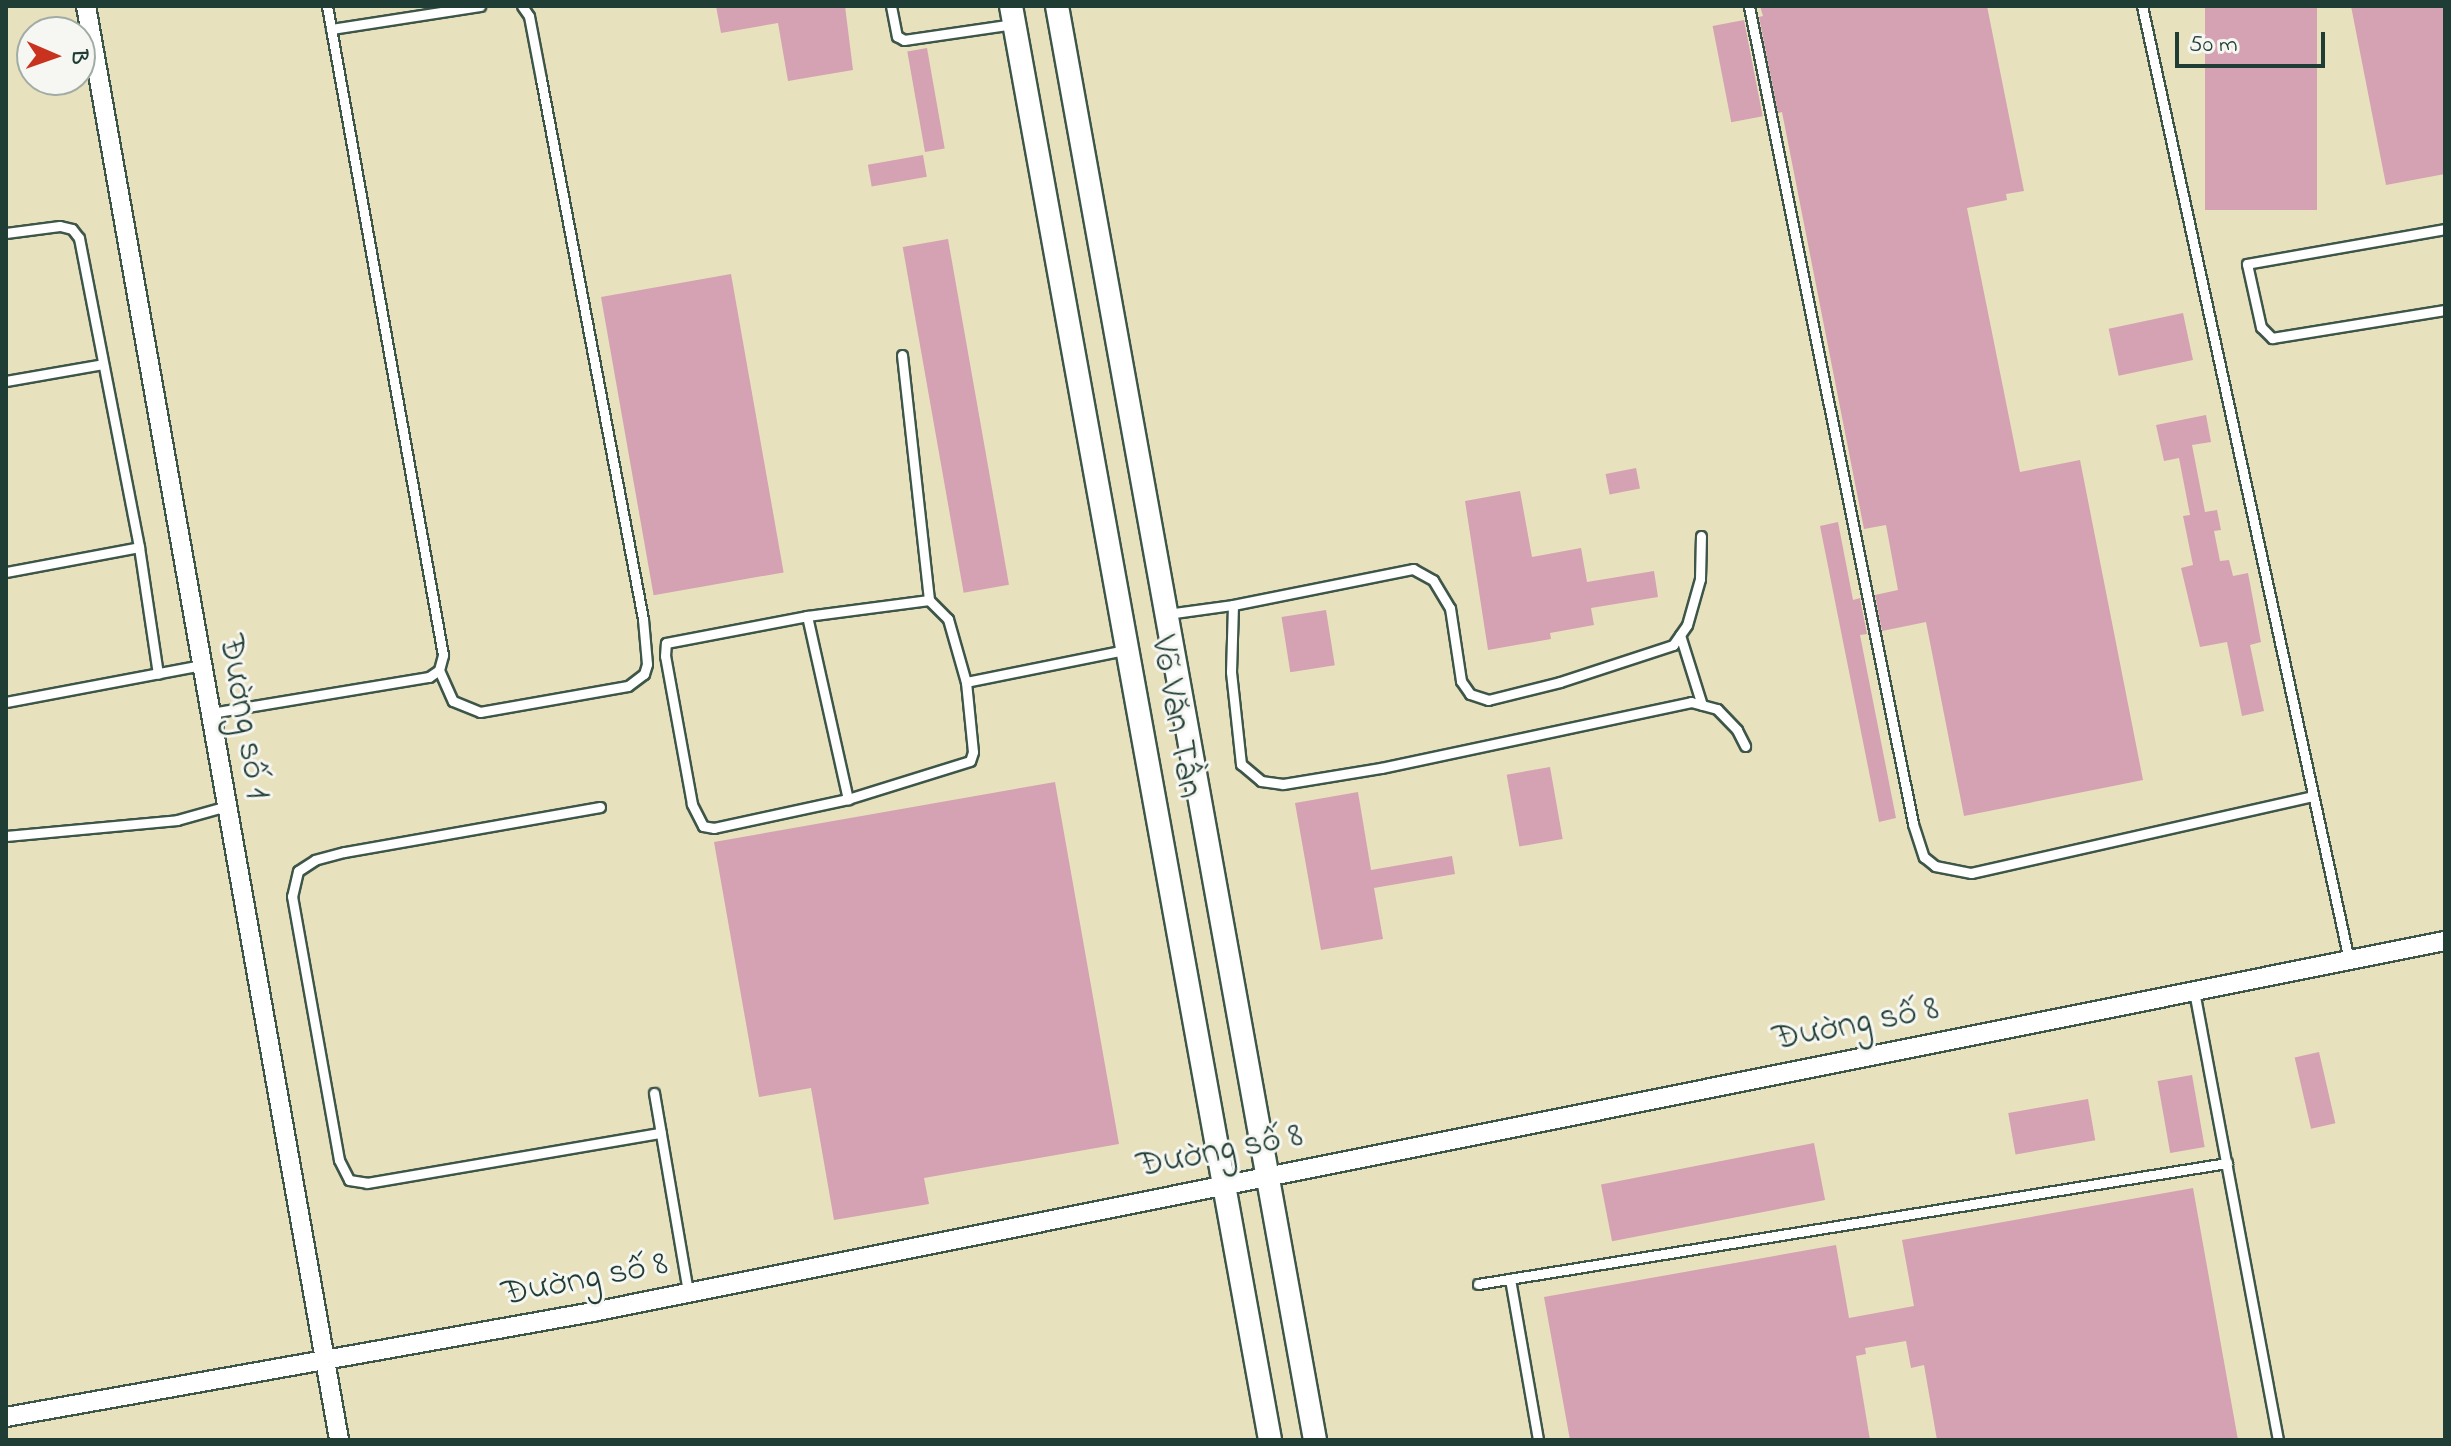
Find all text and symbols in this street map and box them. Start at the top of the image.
north arrow [16,16,96,96]
scale bar [2179,16,2329,66]
text: 50 m [2189,28,2238,63]
text: B [62,49,94,65]
street label: Đường số 1 [207,631,279,803]
street label: Võ Văn Tần [1139,632,1211,802]
street label: Đường số 8 [1769,988,1943,1062]
street label: Đường số 8 [1133,1115,1307,1189]
street label: Đường số 8 [498,1243,672,1317]

